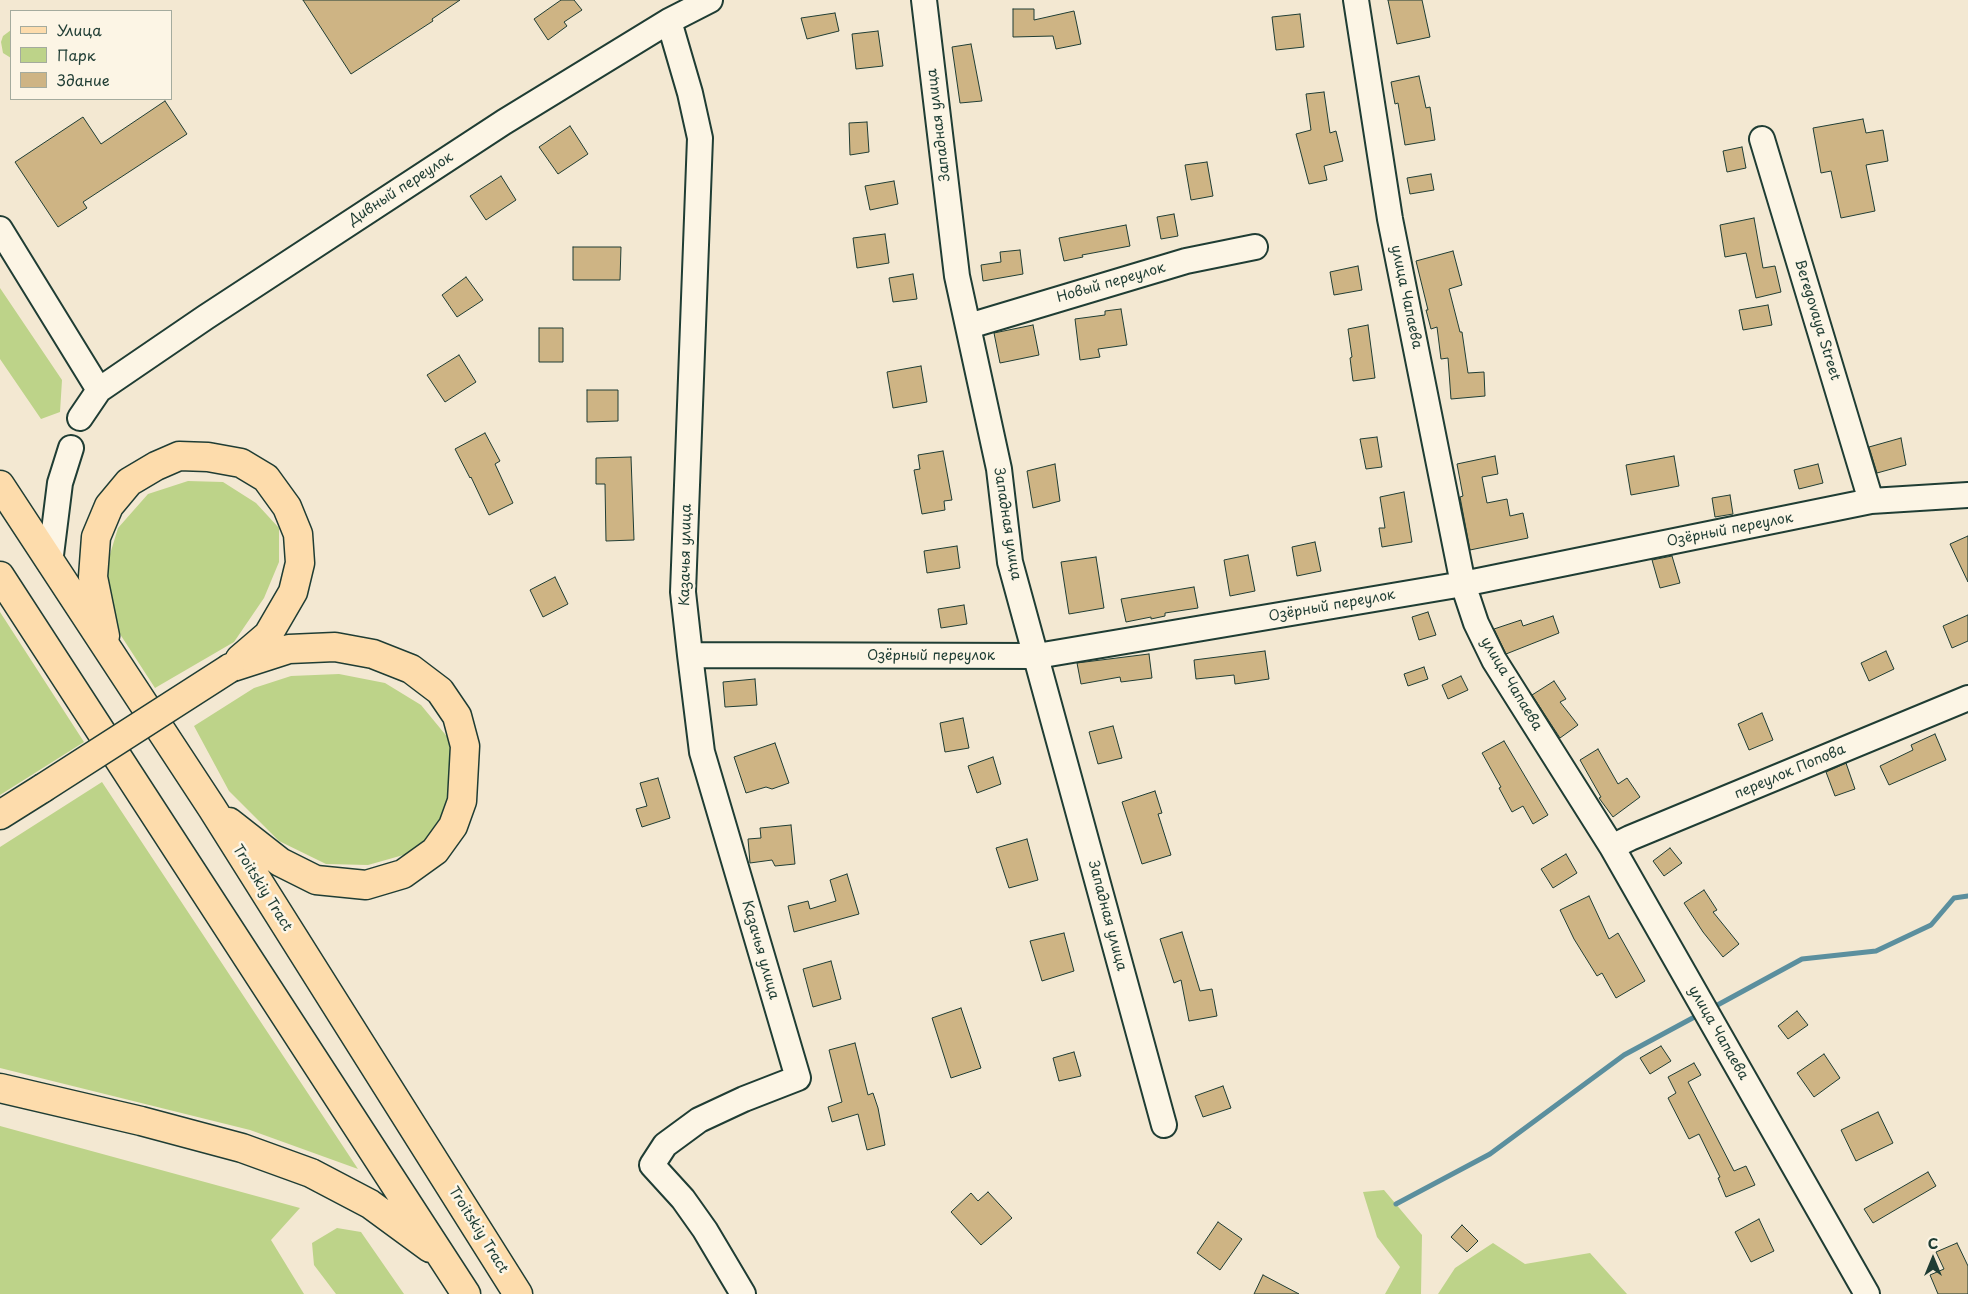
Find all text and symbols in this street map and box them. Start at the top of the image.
legend [10,10,172,100]
text: Улица [57,18,102,41]
text: Парк [57,43,96,66]
text: Здание [57,68,110,91]
street label: Западная улица [924,68,954,182]
street label: Дивный переулок [346,149,456,229]
street label: улица Чапаева [1387,243,1425,351]
street label: Beregovaya Street [1791,257,1843,383]
street label: Новый переулок [1055,259,1167,307]
street label: Западная улица [990,467,1024,581]
street label: Казачья улица [677,504,695,606]
street label: Озёрный переулок [1666,510,1794,550]
street label: Озёрный переулок [1267,587,1397,625]
street label: улица Чапаева [1477,634,1545,734]
street label: Озёрный переулок [867,648,995,664]
street label: переулок Попова [1732,741,1848,803]
street label: Troitskiy Tract [229,842,295,934]
street label: Западная улица [1084,859,1130,973]
street label: Казачья улица [738,898,782,1002]
street label: улица Чапаева [1684,983,1752,1083]
street label: Troitskiy Tract [445,1184,511,1276]
text: С [1928,1233,1938,1254]
north arrow [1908,1234,1958,1284]

